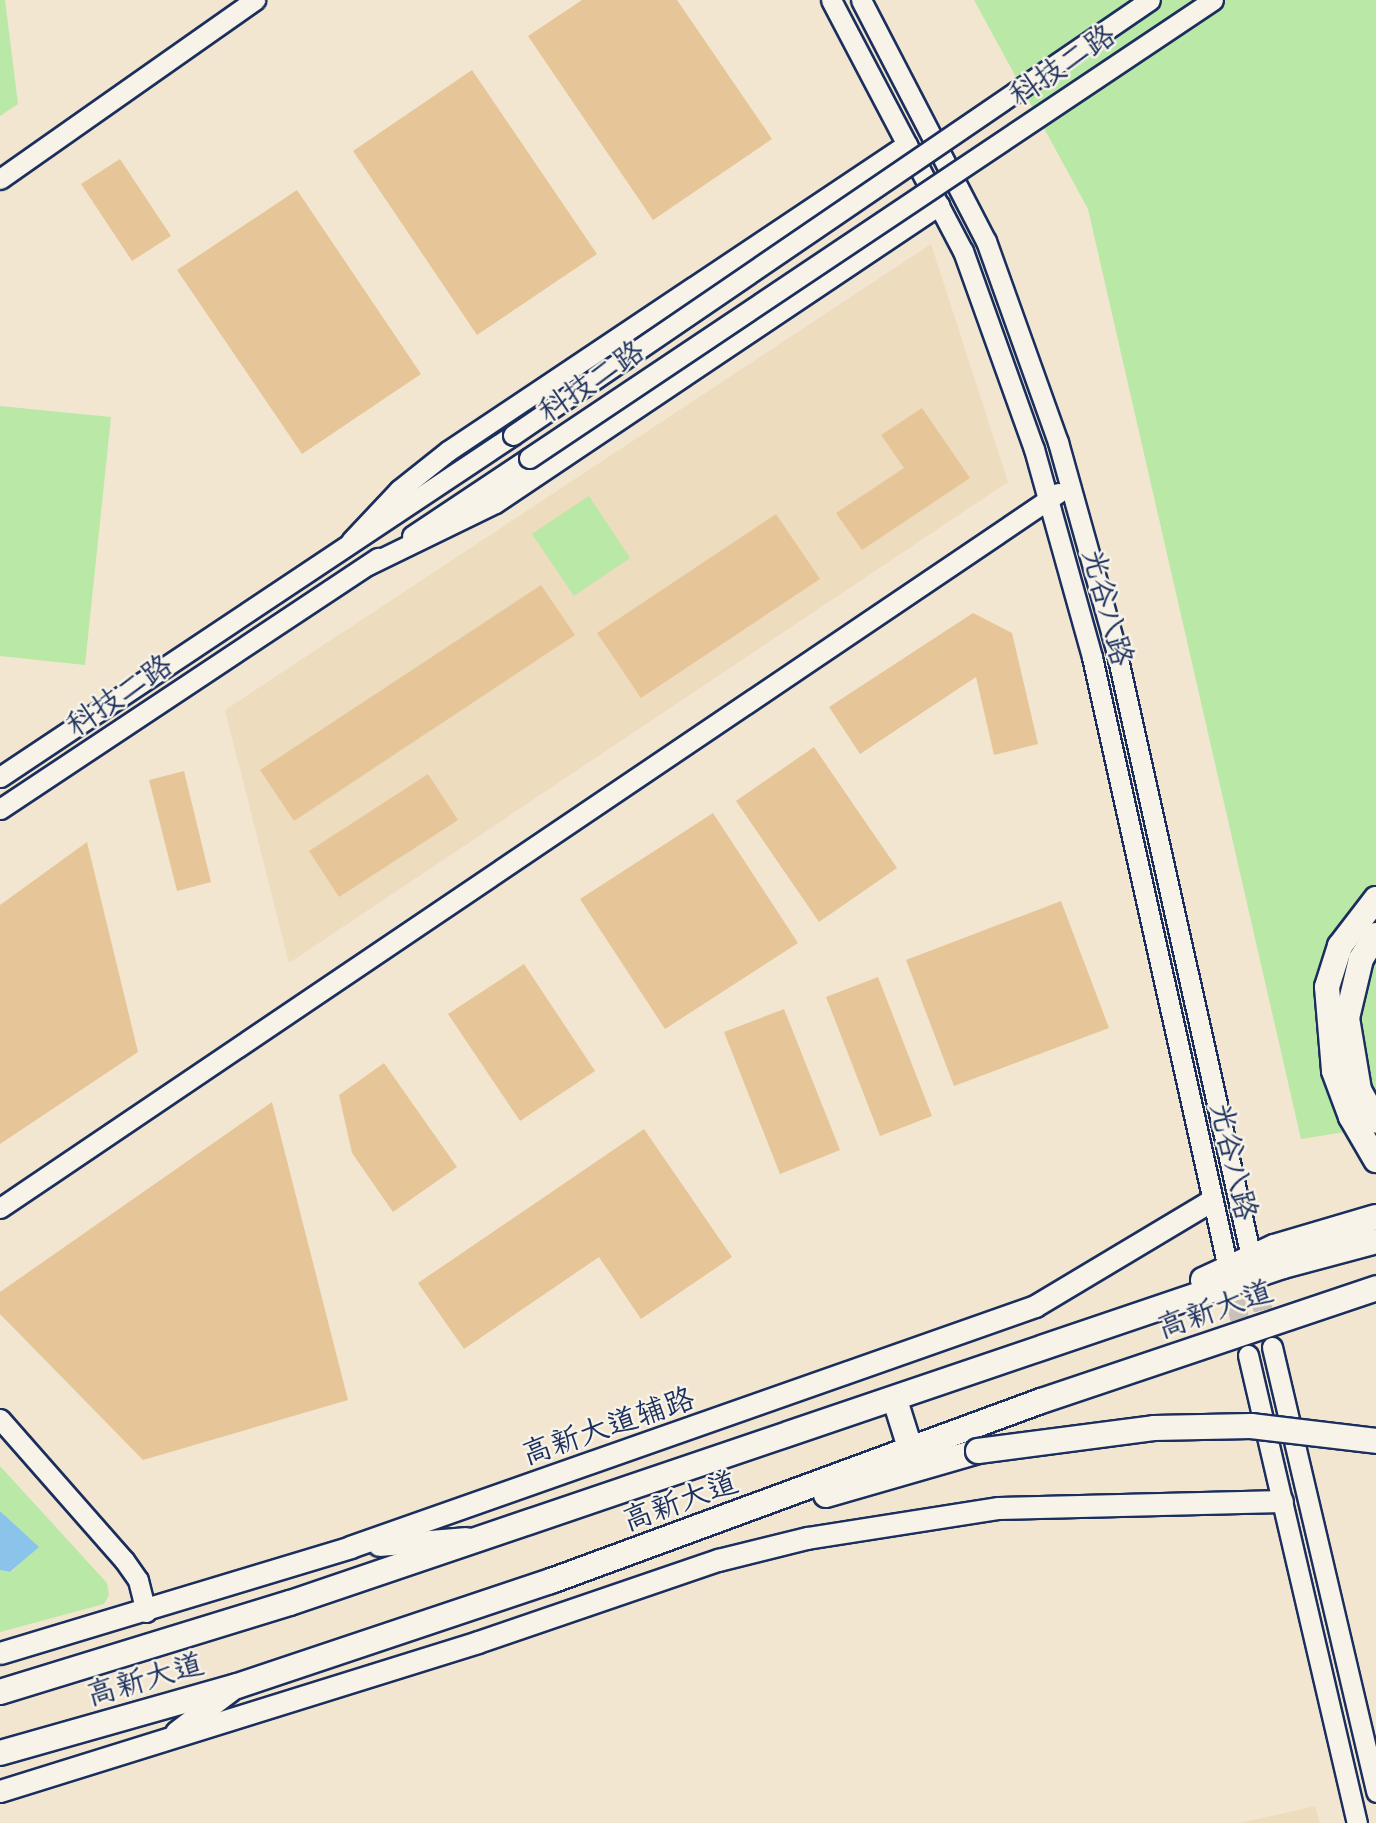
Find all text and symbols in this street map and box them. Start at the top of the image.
street label: 科技二路 [1002,17,1122,113]
street label: 科技二路 [531,333,651,429]
street label: 光谷八路 [1075,544,1141,670]
street label: 科技二路 [59,647,179,743]
street label: 光谷八路 [1203,1098,1265,1224]
street label: 高新大道 [1152,1272,1278,1346]
street label: 高新大道辅路 [517,1380,699,1472]
street label: 高新大道 [617,1464,743,1538]
street label: 高新大道 [82,1645,208,1713]

